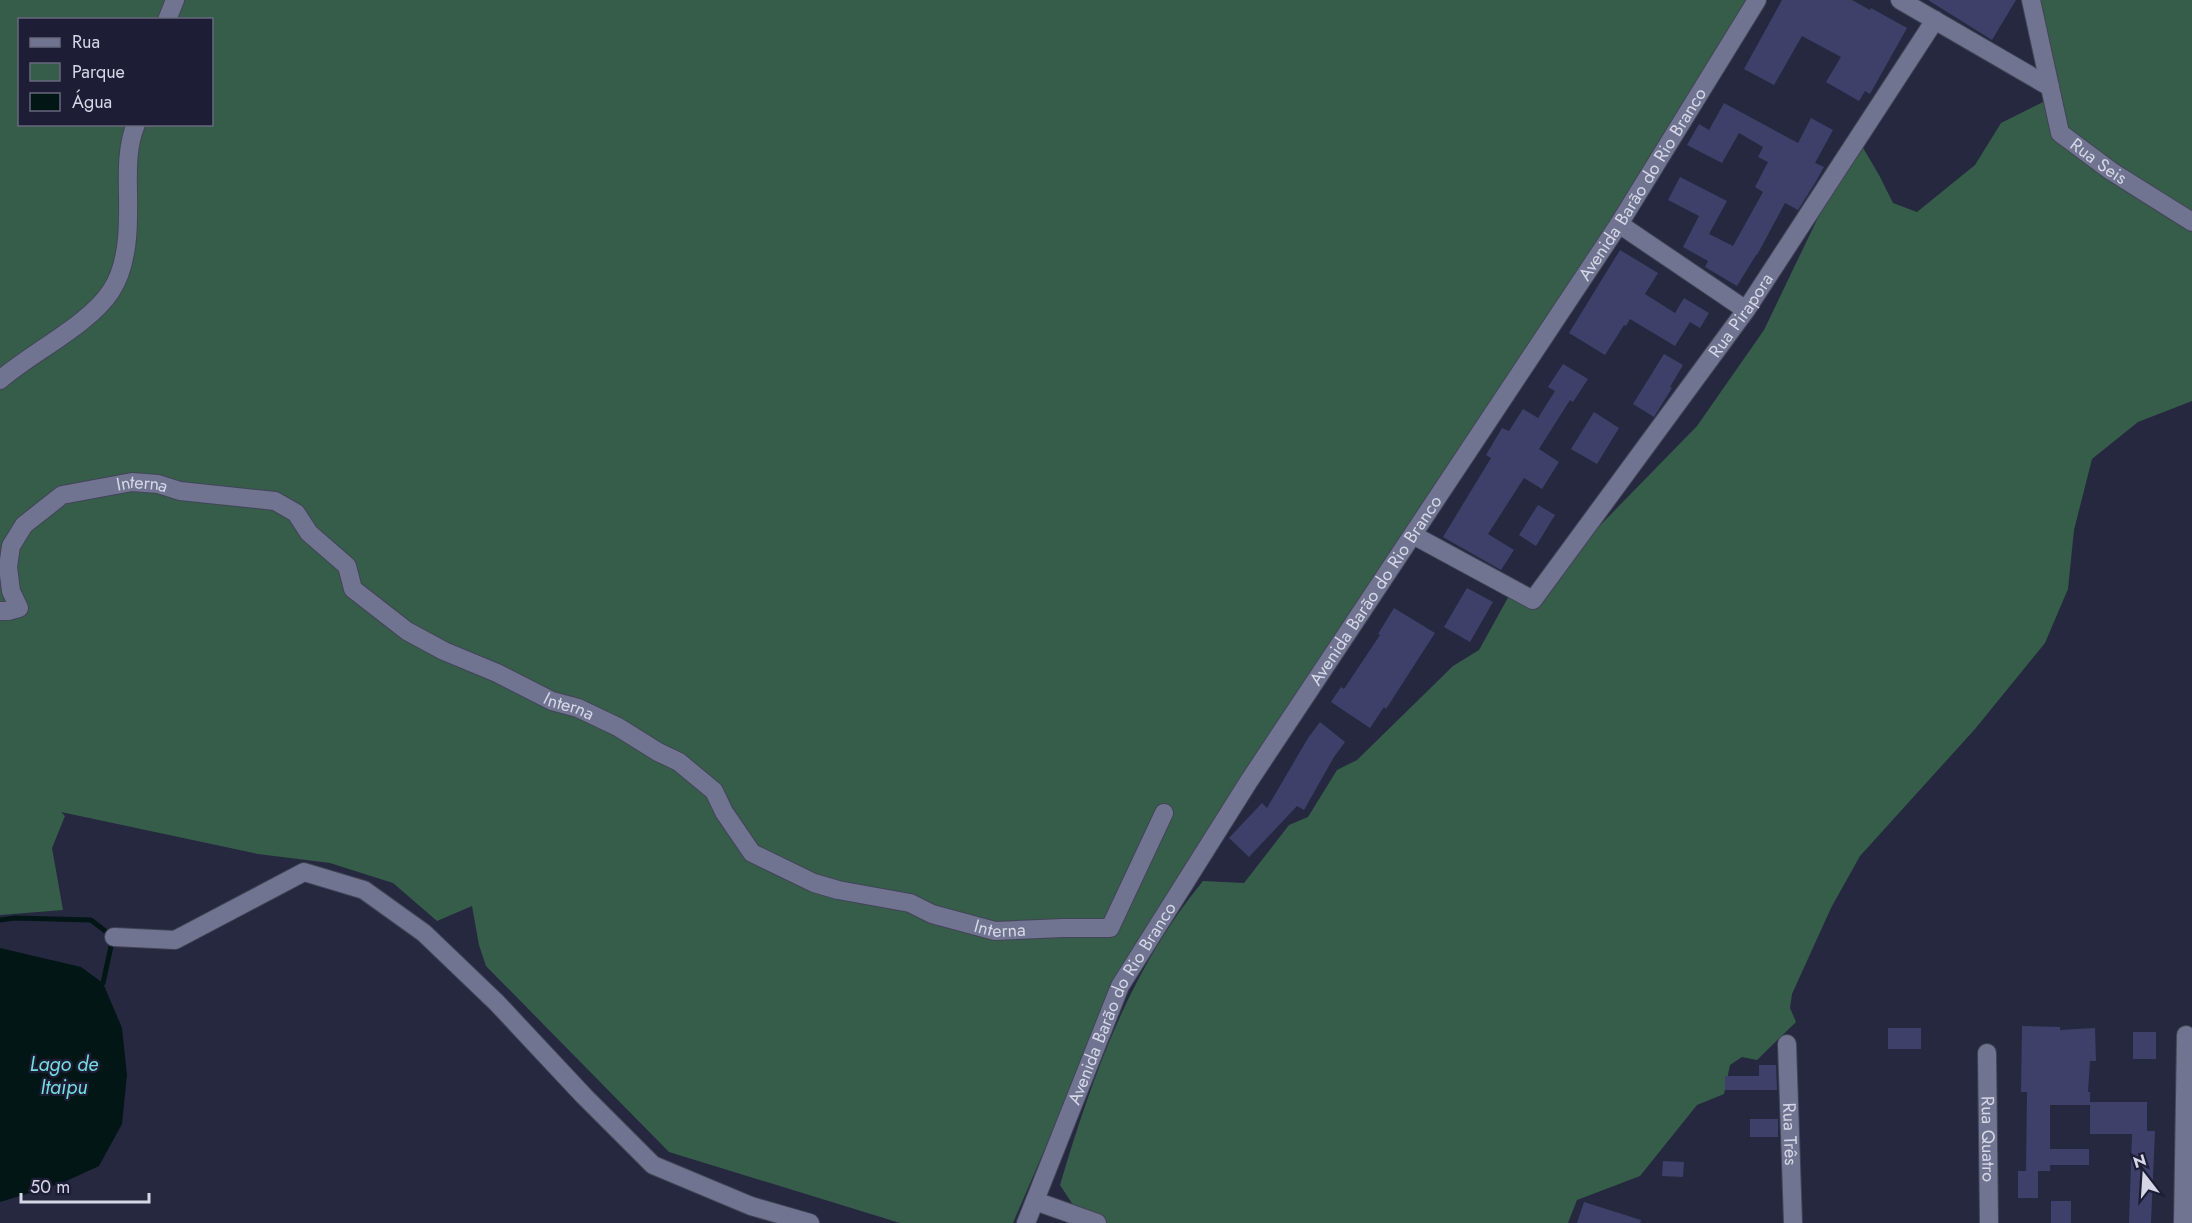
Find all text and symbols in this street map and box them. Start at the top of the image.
legend [18,18,213,126]
text: Rua [72,29,100,55]
text: Parque [72,59,125,85]
street label: Avenida Barão do Rio Branco [1572,83,1713,286]
text: Água [72,89,112,115]
street label: Rua Seis [2065,132,2132,191]
street label: Rua Pirapora [1702,268,1780,363]
street label: Interna [114,469,171,499]
street label: Avenida Barão do Rio Branco [1303,490,1448,691]
street label: Interna [539,686,599,727]
street label: Avenida Barão do Rio Branco [1061,897,1183,1109]
street label: Interna [971,913,1026,944]
water label: Lago de Itaipu [30,1050,98,1102]
street label: Rua Quatro [1975,1096,2002,1182]
street label: Rua Três [1776,1102,1804,1166]
north arrow [2114,1145,2174,1205]
text: N [2130,1148,2149,1174]
scale bar [21,1166,148,1204]
text: 50 m [30,1174,70,1200]

